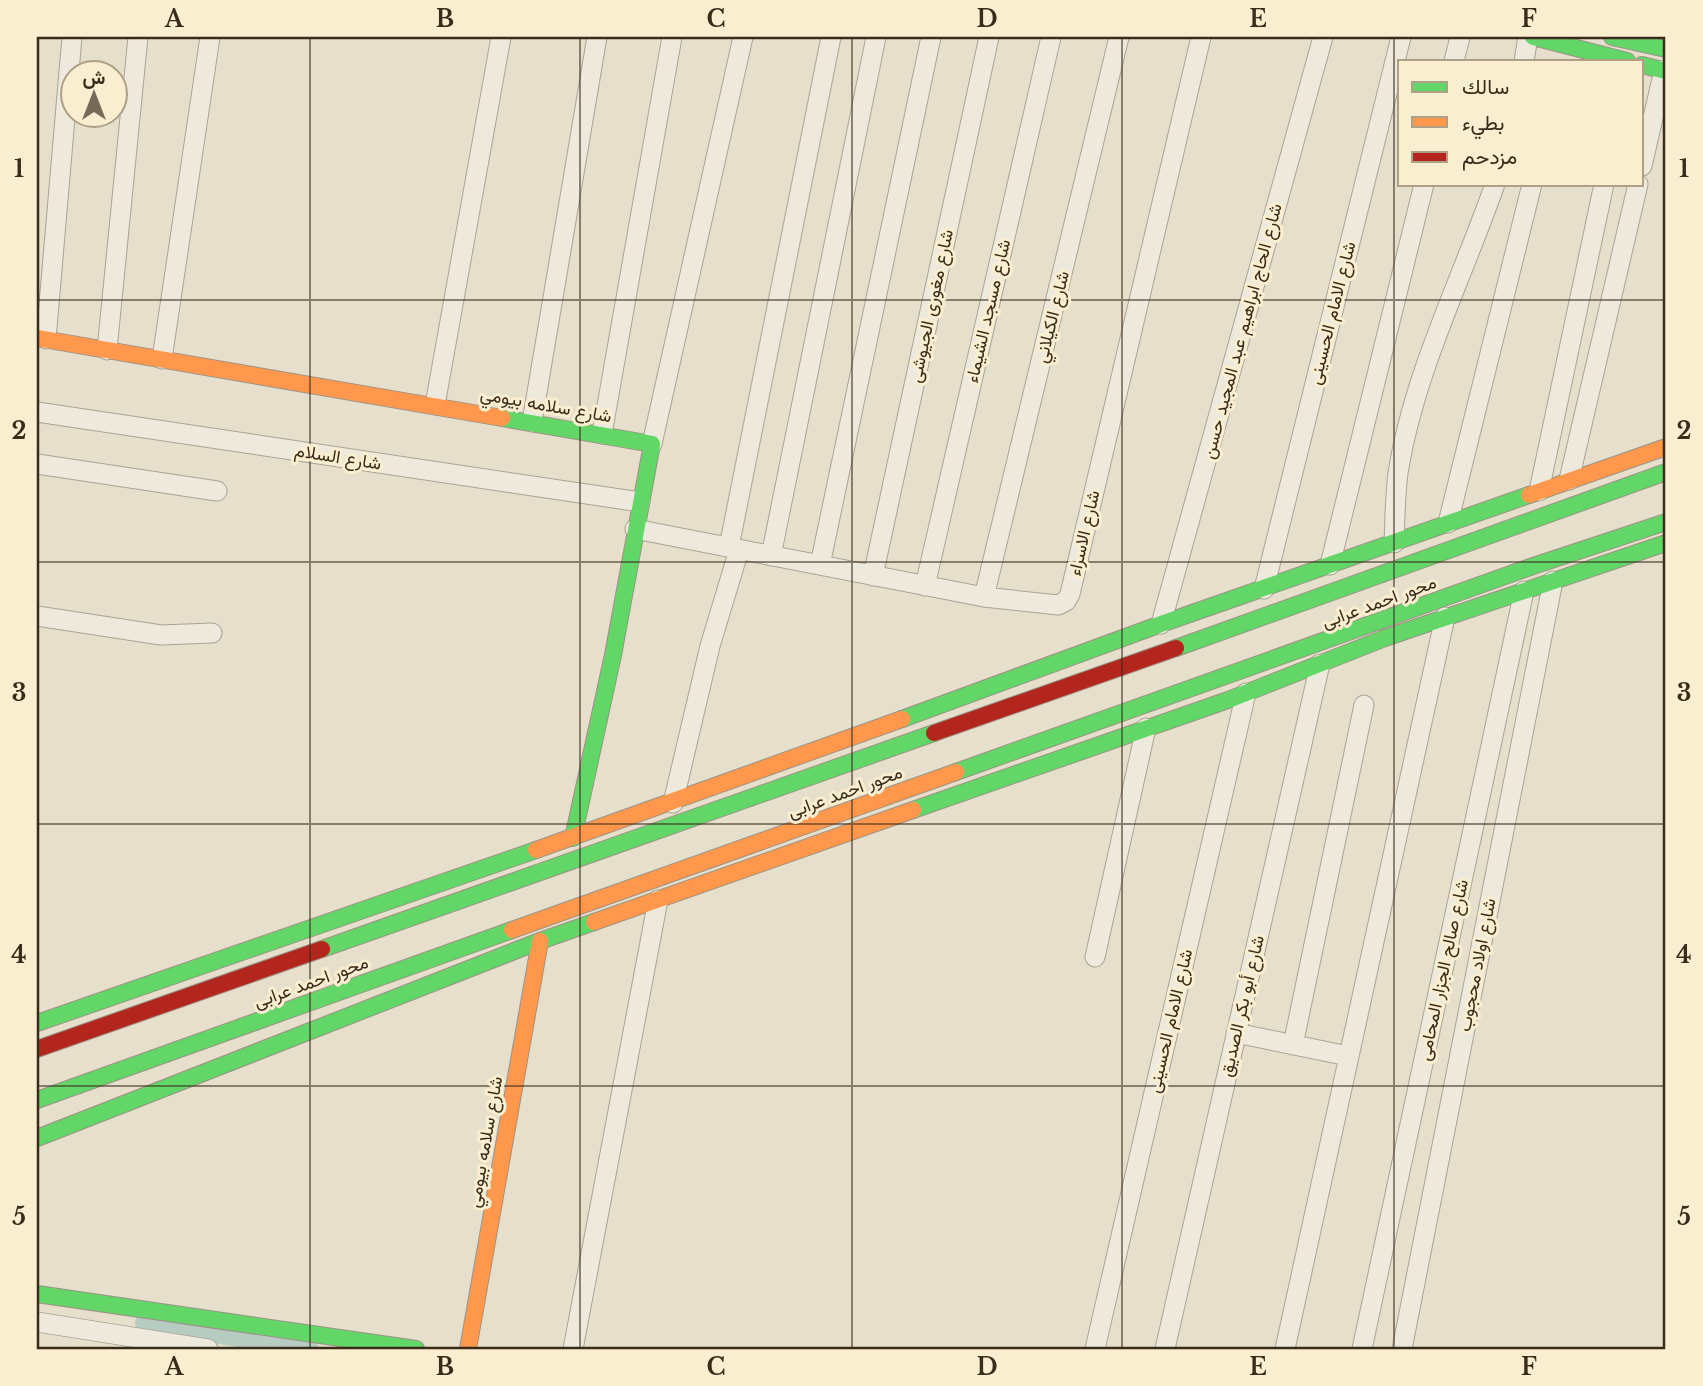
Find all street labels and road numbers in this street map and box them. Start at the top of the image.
street label: شارع الحاج ابراهيم عبد المجيد حسن [1197,201,1288,461]
street label: شارع مغورى الجيوشى [904,227,959,385]
street label: شارع مسجد الشيماء [961,237,1016,385]
street label: شارع الامام الحسينى [1304,239,1361,387]
street label: شارع الكيلاني [1030,269,1078,366]
street label: شارع سلامه بيومي [478,383,613,431]
street label: شارع السلام [293,439,383,476]
street label: شارع الاسراء [1063,488,1105,578]
street label: محور احمد عرابى [1319,571,1439,633]
street label: محور احمد عرابى [785,761,905,823]
street label: شارع صالح الجزار المحامى [1413,877,1474,1063]
street label: شارع اولاد محجوب [1453,896,1502,1034]
street label: شارع أبو بكر الصديق [1215,933,1270,1079]
street label: شارع الامام الحسينى [1143,947,1198,1095]
street label: محور احمد عرابى [251,951,371,1013]
street label: شارع سلامه بيومي [463,1075,511,1210]

